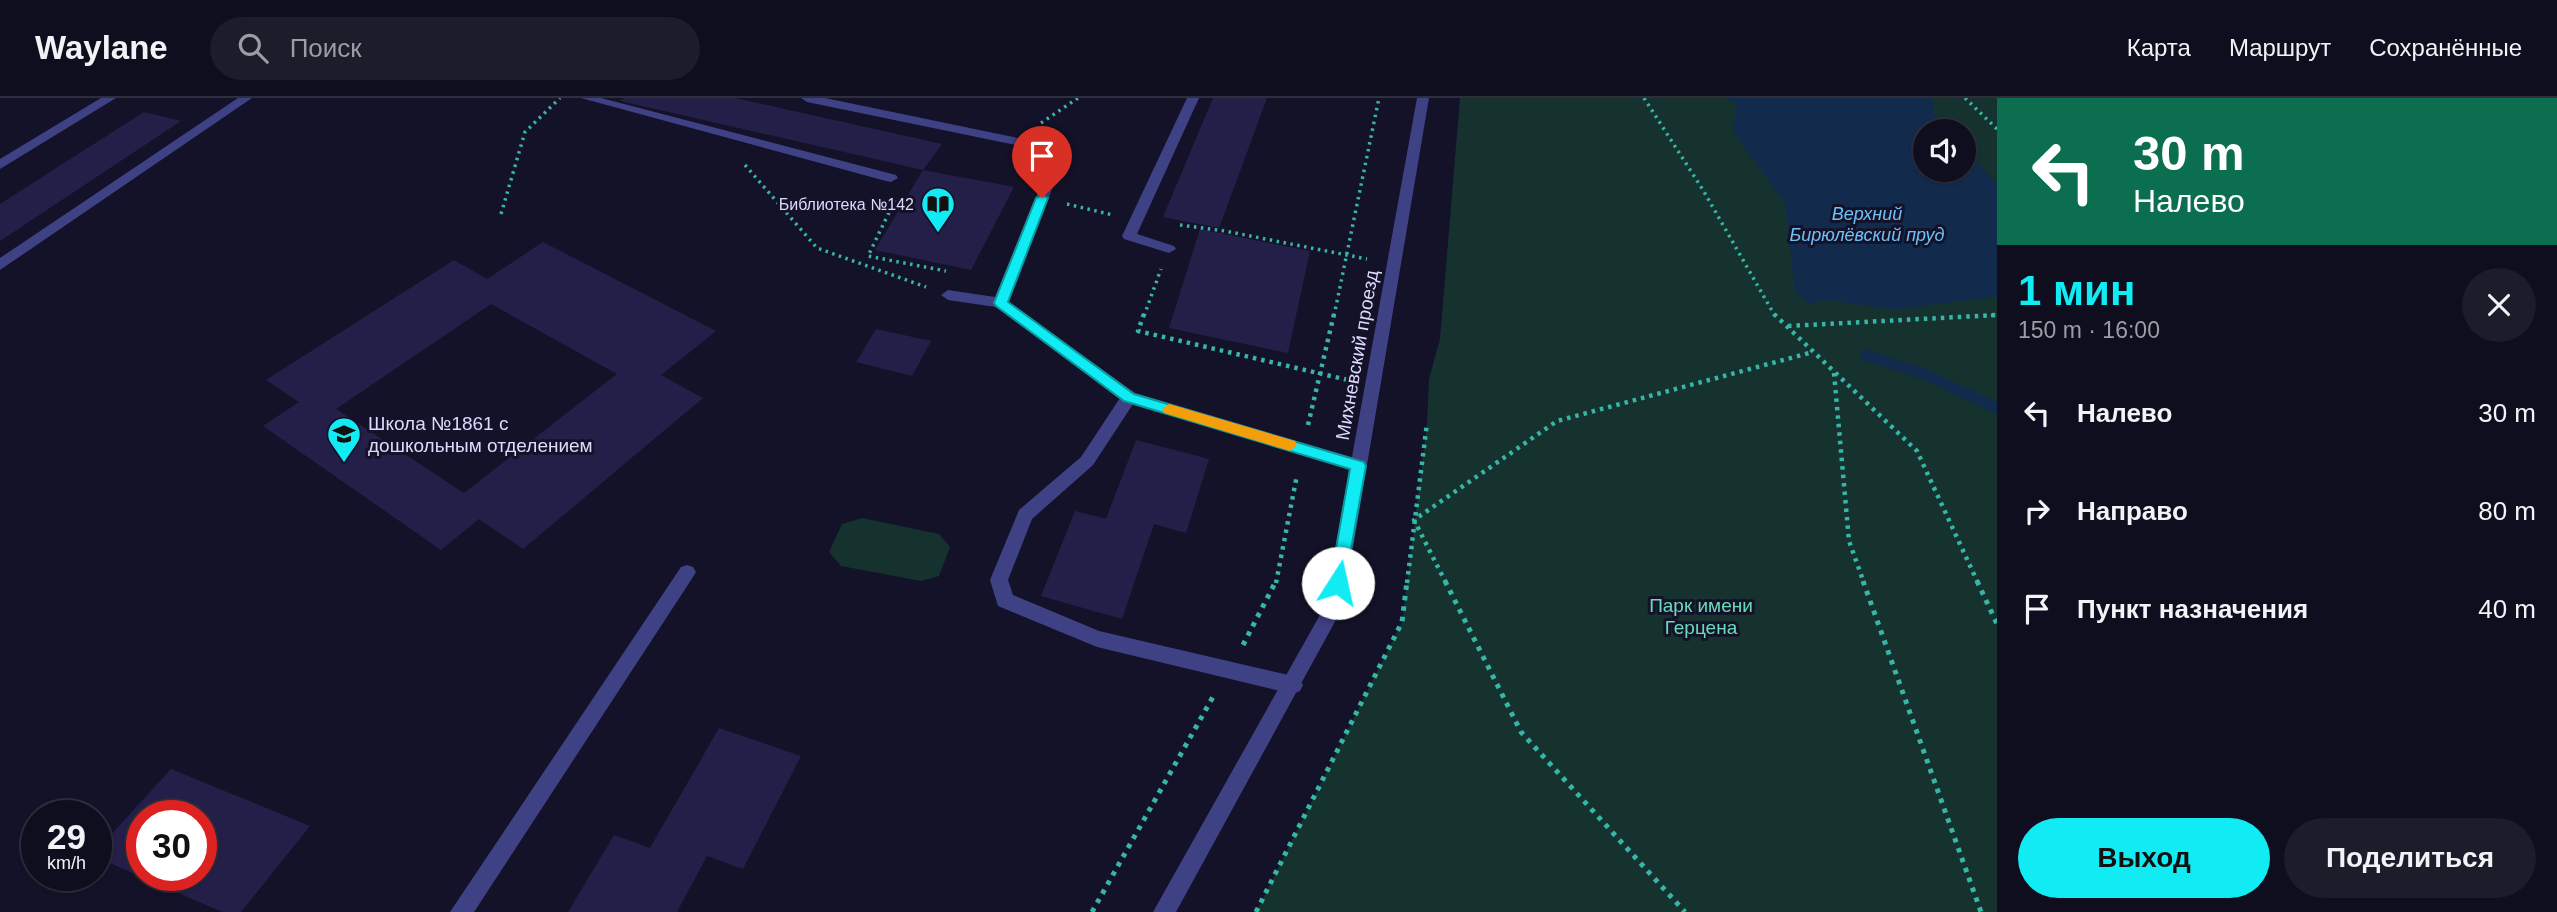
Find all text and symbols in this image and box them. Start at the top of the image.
search box [210,17,700,80]
text: Waylane [35,29,168,66]
icon: search [234,29,272,67]
text: Поиск [290,33,362,63]
text: Карта [2127,34,2191,61]
text: Маршрут [2229,34,2331,61]
text: Сохранённые [2369,34,2522,61]
map controls [1913,119,1976,182]
button: sound [1913,119,1976,182]
pin [1012,126,1072,198]
icon: left [2018,126,2109,217]
text: 30 m [2133,126,2245,180]
icon: arrive [1023,137,1061,175]
text: Налево [2133,183,2245,219]
library icon: Библиотека №142 [919,185,957,234]
place label: Библиотека №142 [779,196,914,213]
water label: Верхний Бирюлёвский пруд [1790,204,1944,245]
text: 1 мин [2018,267,2135,314]
street label: Михневский проезд [1332,268,1382,442]
button: close [2462,268,2536,342]
text: 150 m · 16:00 [2018,317,2160,343]
icon: left [2018,394,2056,432]
text: Налево [2077,398,2172,428]
text: 30 m [2478,398,2536,428]
place label: Школа №1861 с дошкольным отделением [368,413,593,456]
school or university icon: Школа №1861 с дошкольным отделением [325,415,363,464]
icon: right [2018,492,2056,530]
text: Направо [2077,496,2188,526]
text: 80 m [2478,496,2536,526]
position arrow [1301,546,1375,620]
icon: arrive [2018,590,2056,628]
text: Пункт назначения [2077,594,2308,624]
text: 40 m [2478,594,2536,624]
park label: Парк имени Герцена [1649,595,1753,638]
speed limit sign: 30 [126,800,217,891]
text: 29 [47,817,86,856]
button: Выход [2018,818,2270,898]
button: Поделиться [2284,818,2536,898]
text: km/h [47,853,86,873]

